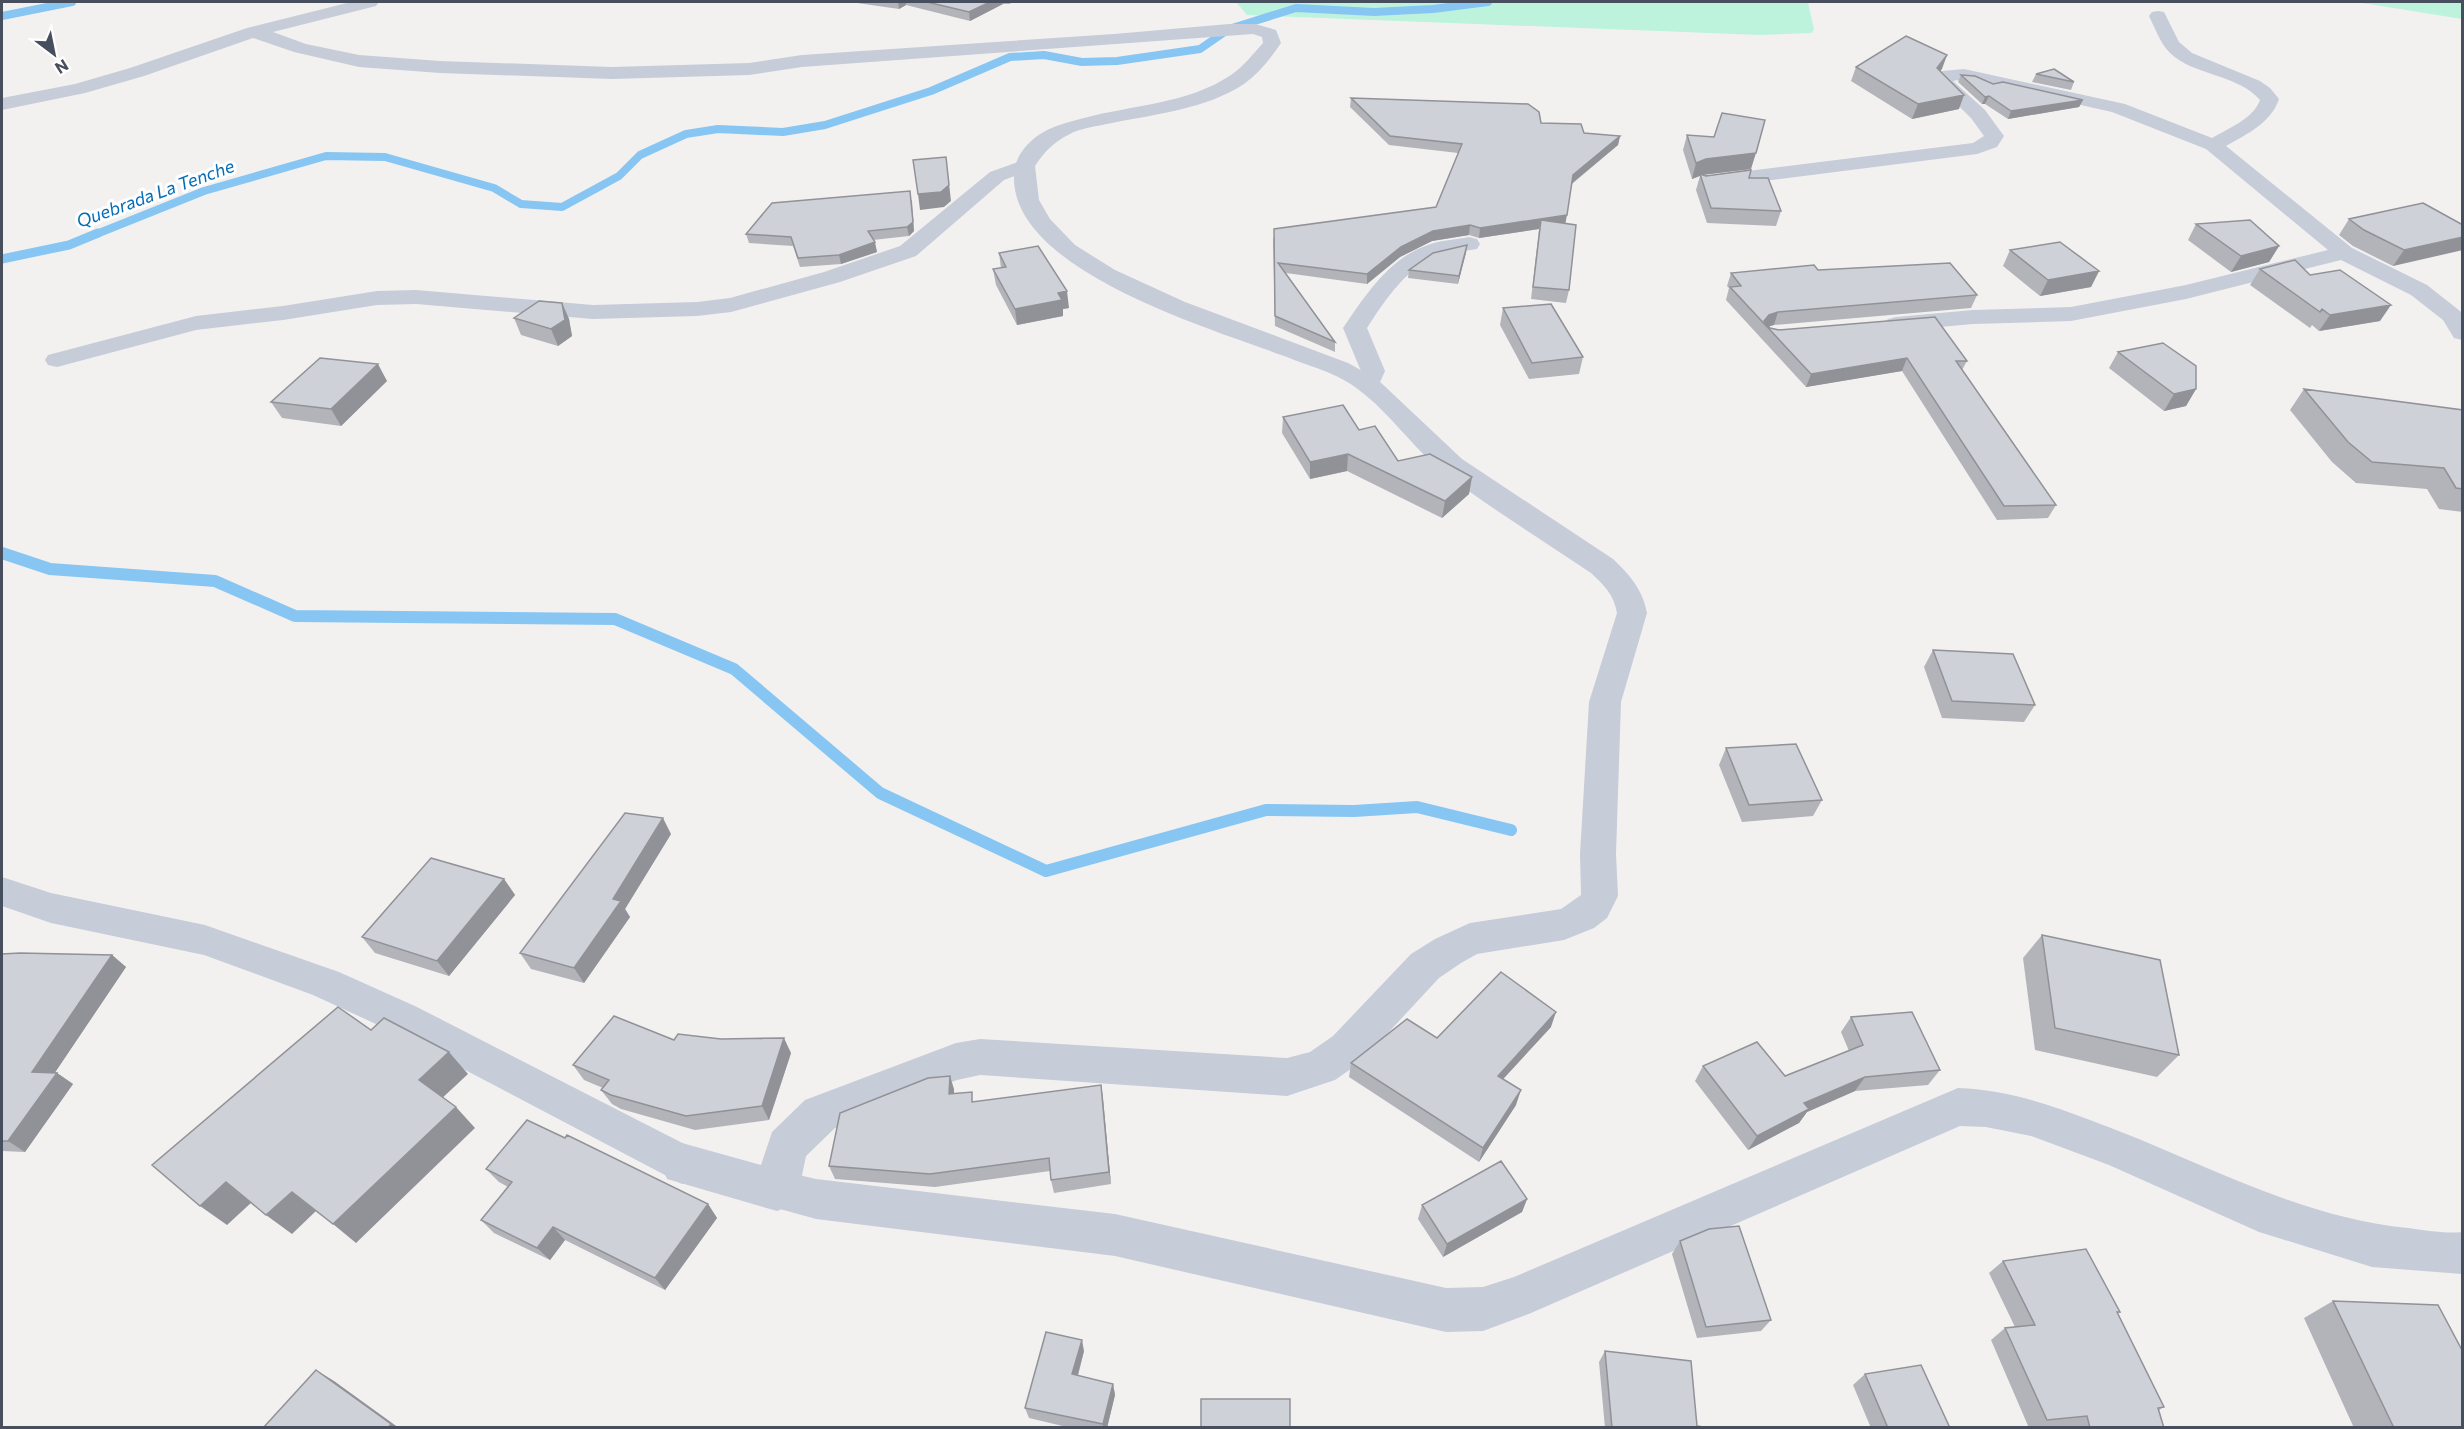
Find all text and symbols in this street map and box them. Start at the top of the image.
north arrow [24,24,84,84]
text: N [52,56,72,78]
water label: Quebrada La Tenche [73,154,237,232]

